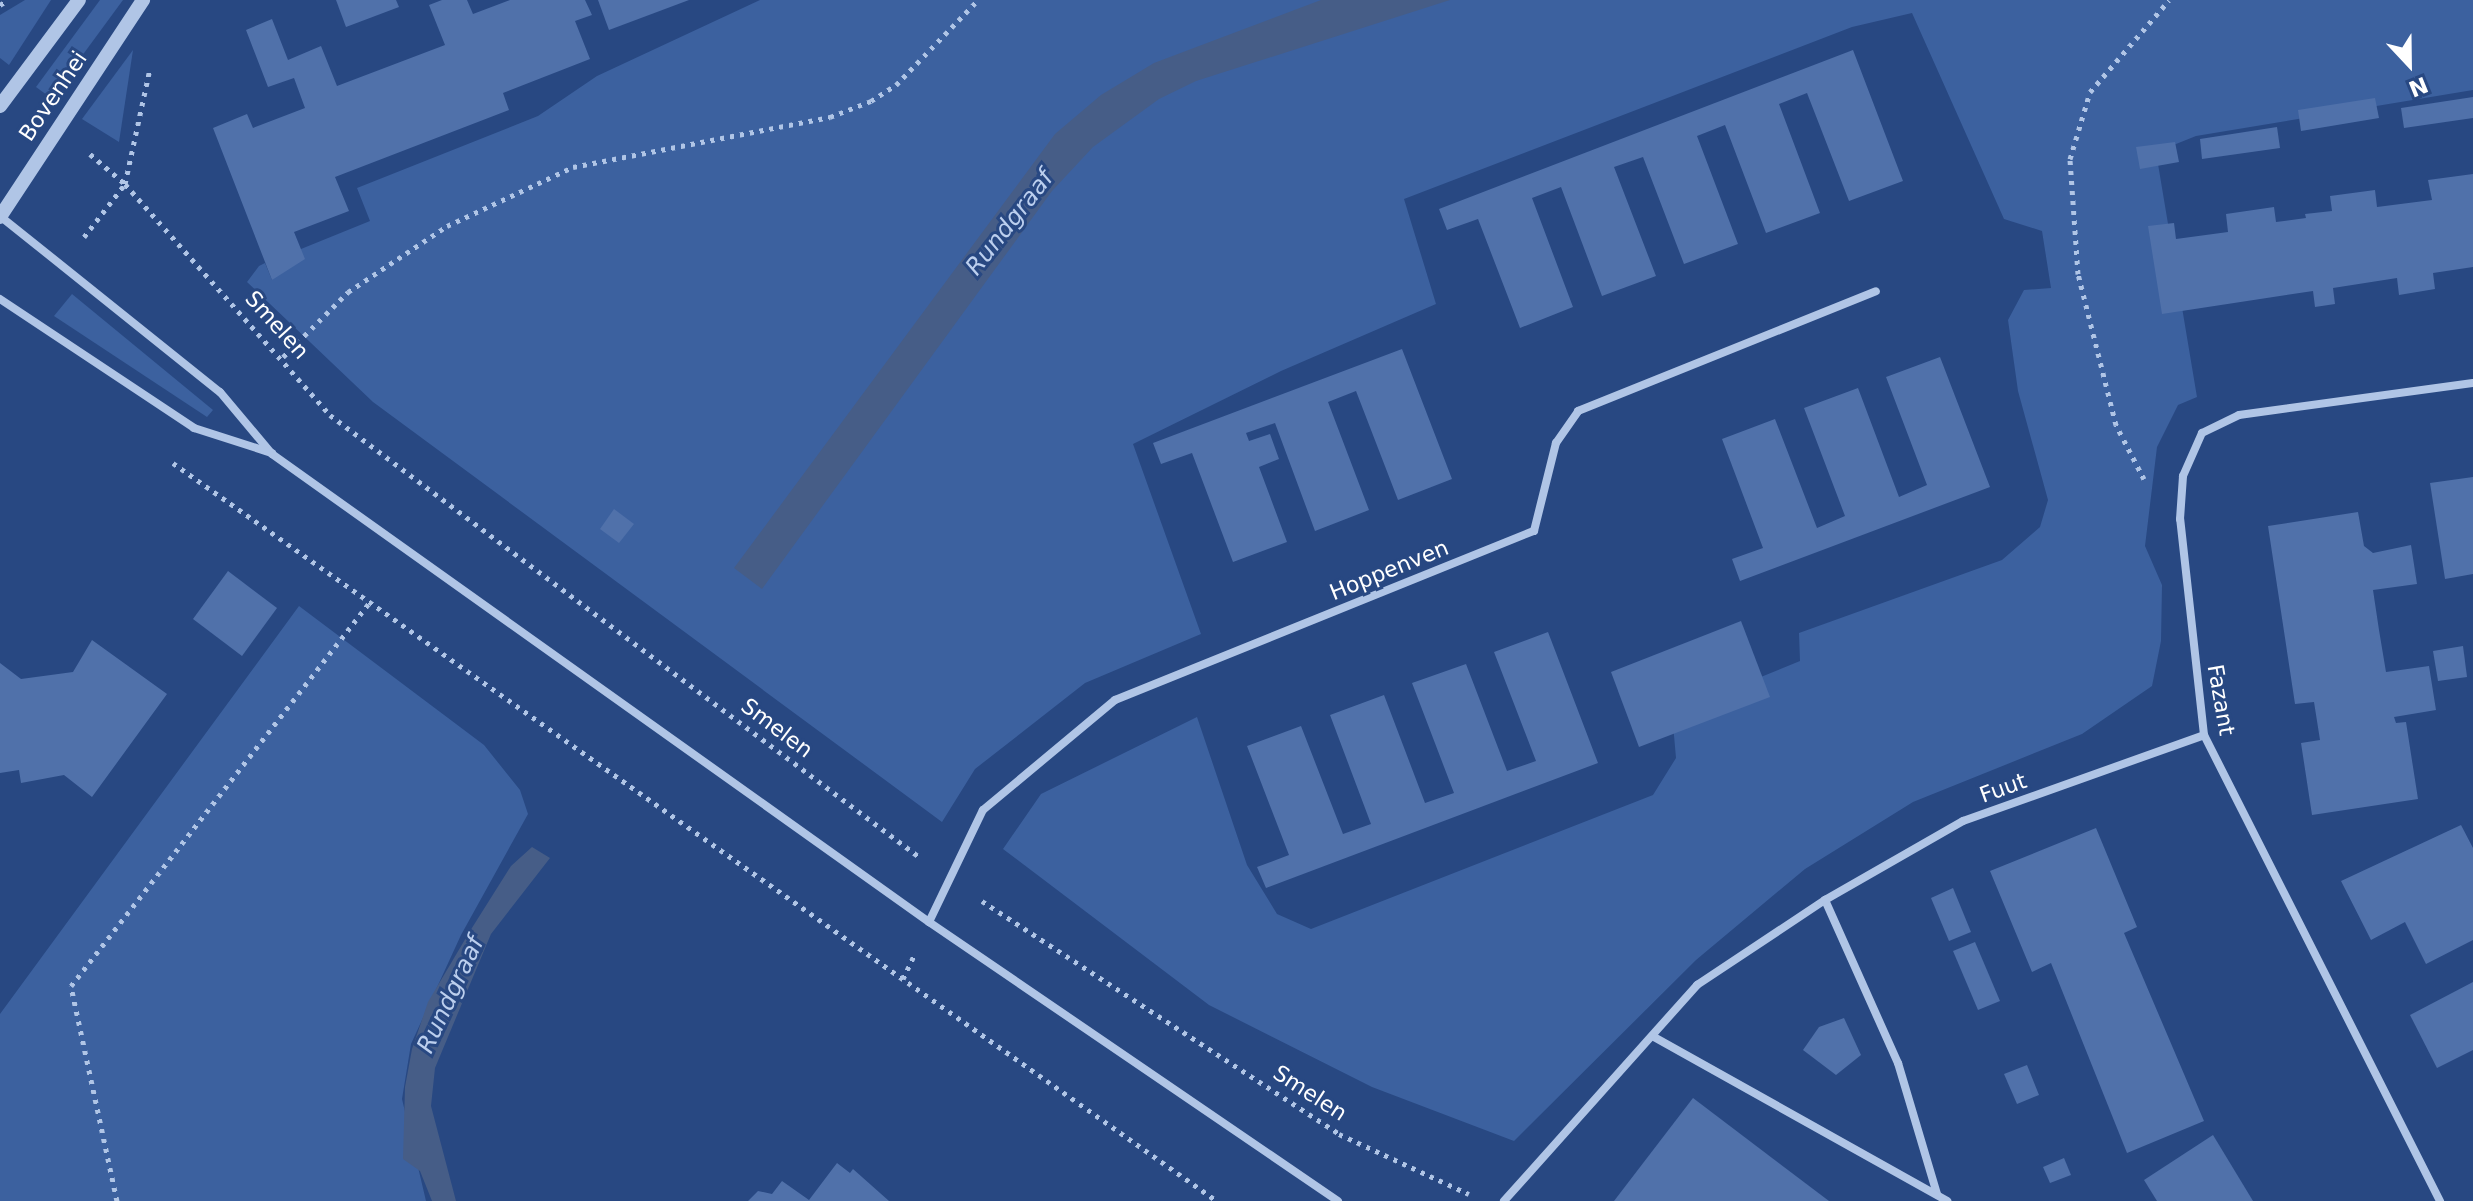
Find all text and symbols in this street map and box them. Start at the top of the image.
north arrow [2369,24,2449,104]
street label: Bovenhei [13,46,93,146]
text: N [2405,72,2431,102]
water label: Rundgraaf [960,165,1060,281]
street label: Smelen [240,286,314,364]
street label: Hoppenven [1326,534,1452,606]
street label: Fazant [2202,662,2240,738]
street label: Smelen [736,693,818,763]
street label: Fuut [1976,767,2030,809]
water label: Rundgraaf [411,932,491,1058]
street label: Smelen [1268,1059,1352,1127]

